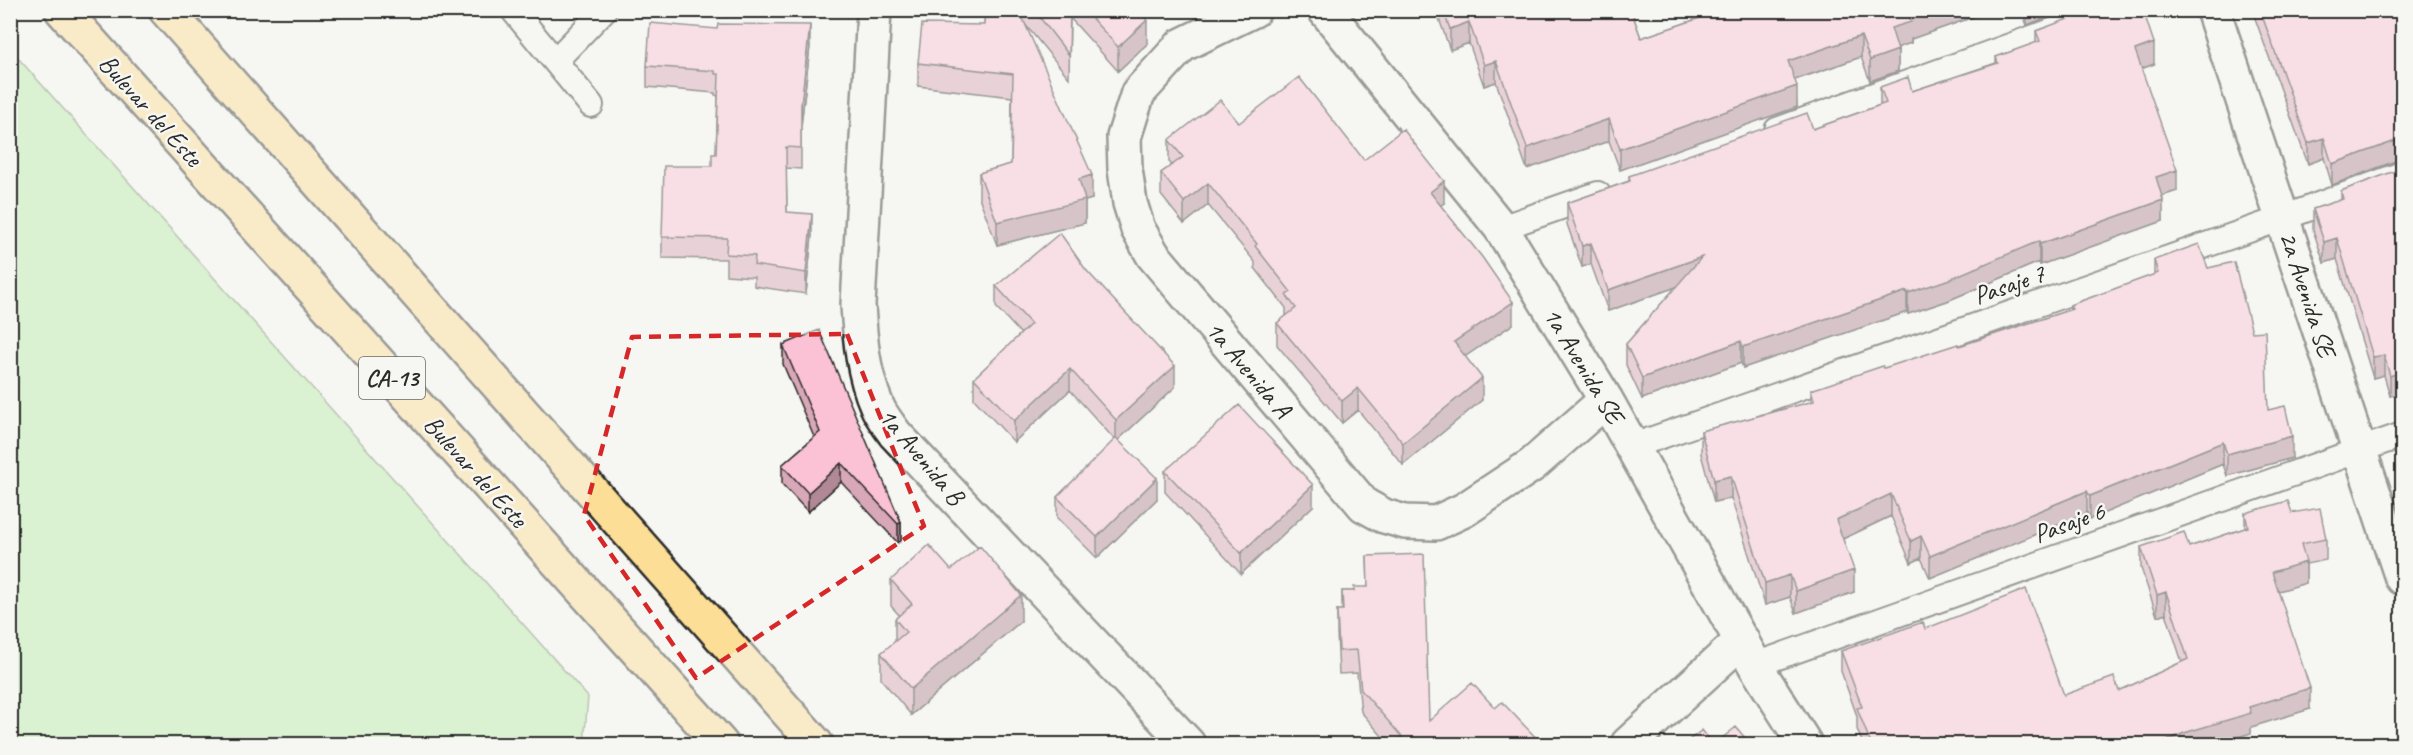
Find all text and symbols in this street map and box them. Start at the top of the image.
street label: Bulevar del Este [91,47,211,175]
street label: 2a Avenida SE [2272,227,2344,364]
street label: Pasaje 7 [1969,256,2050,312]
street label: 1a Avenida SE [1536,301,1633,432]
street label: 1a Avenida A [1198,314,1300,426]
road number: CA-13 [359,357,425,399]
street label: 1a Avenida B [871,401,973,513]
street label: Bulevar del Este [416,408,536,536]
street label: Pasaje 6 [2029,494,2111,551]

